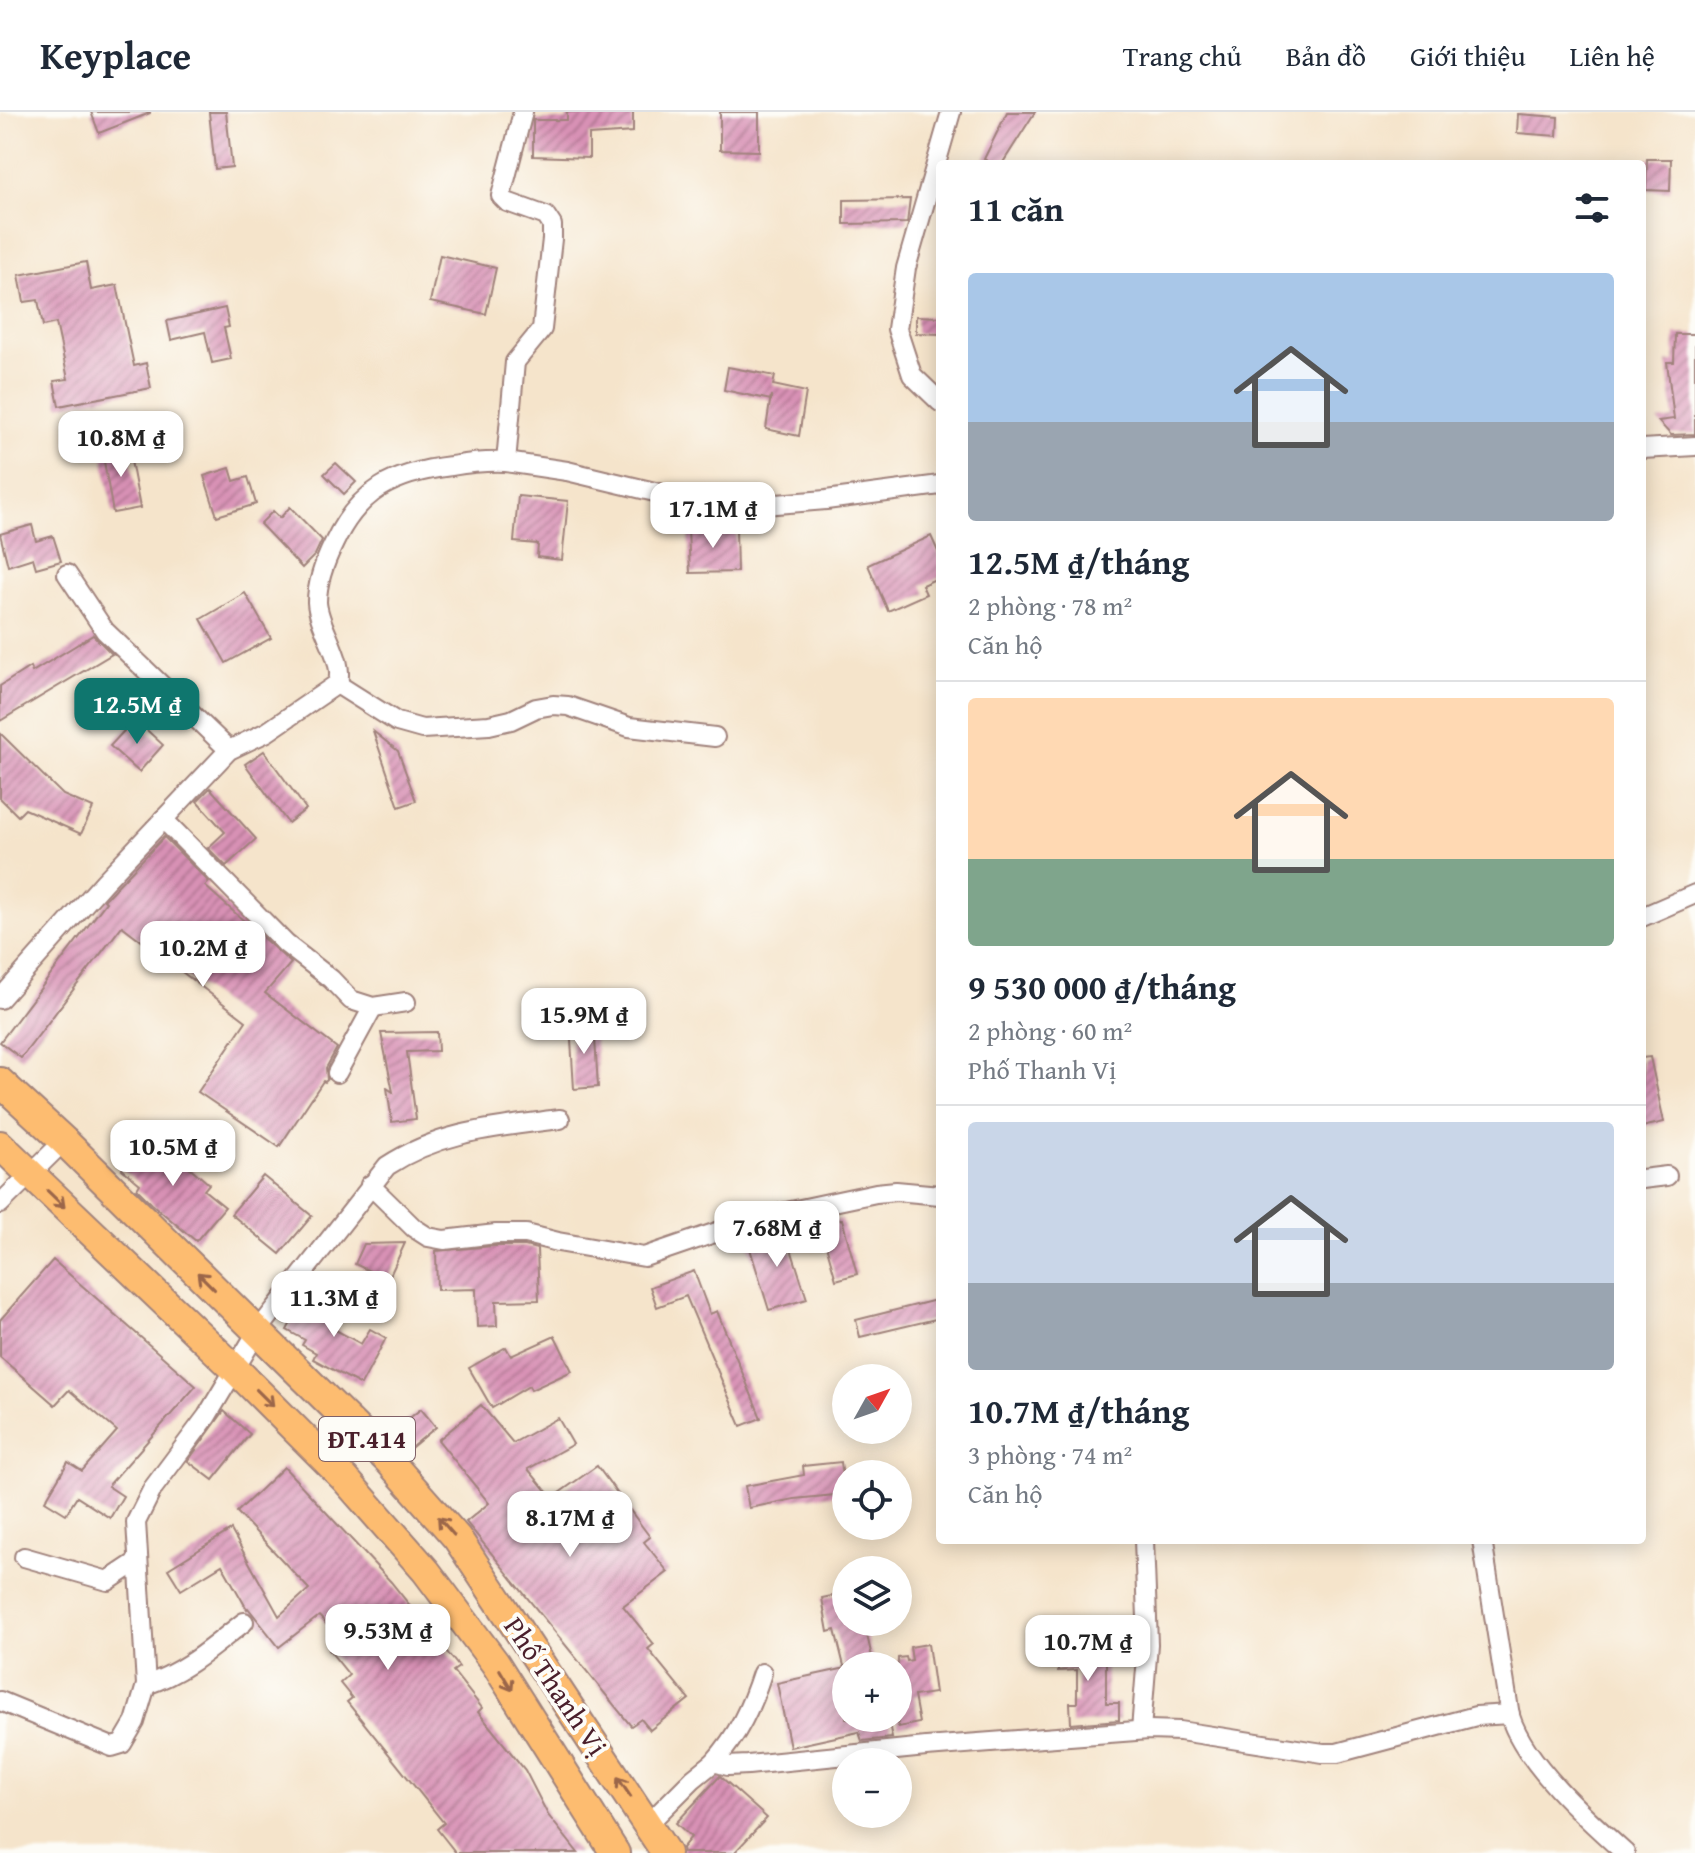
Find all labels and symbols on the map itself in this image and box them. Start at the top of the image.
pin: 10.8M ₫ [47,411,195,479]
pin: 17.1M ₫ [639,482,787,550]
pin: 12.5M ₫ [63,678,211,746]
pin: 10.2M ₫ [129,921,277,989]
pin: 15.9M ₫ [510,988,658,1056]
pin: 10.5M ₫ [99,1120,247,1188]
one-way arrow [46,1189,65,1208]
pin: 7.68M ₫ [703,1201,851,1269]
one-way arrow [196,1271,216,1290]
pin: 11.3M ₫ [260,1271,408,1339]
north arrow [832,1364,912,1444]
one-way arrow [255,1388,274,1408]
road number: ĐT.414 [319,1417,415,1461]
pin: 8.17M ₫ [496,1491,644,1559]
one-way arrow [438,1517,456,1537]
pin: 9.53M ₫ [314,1604,462,1672]
street label: Phố Thanh Vị [495,1608,618,1763]
pin: 10.7M ₫ [1014,1615,1162,1683]
one-way arrow [498,1668,514,1691]
one-way arrow [616,1776,632,1799]

